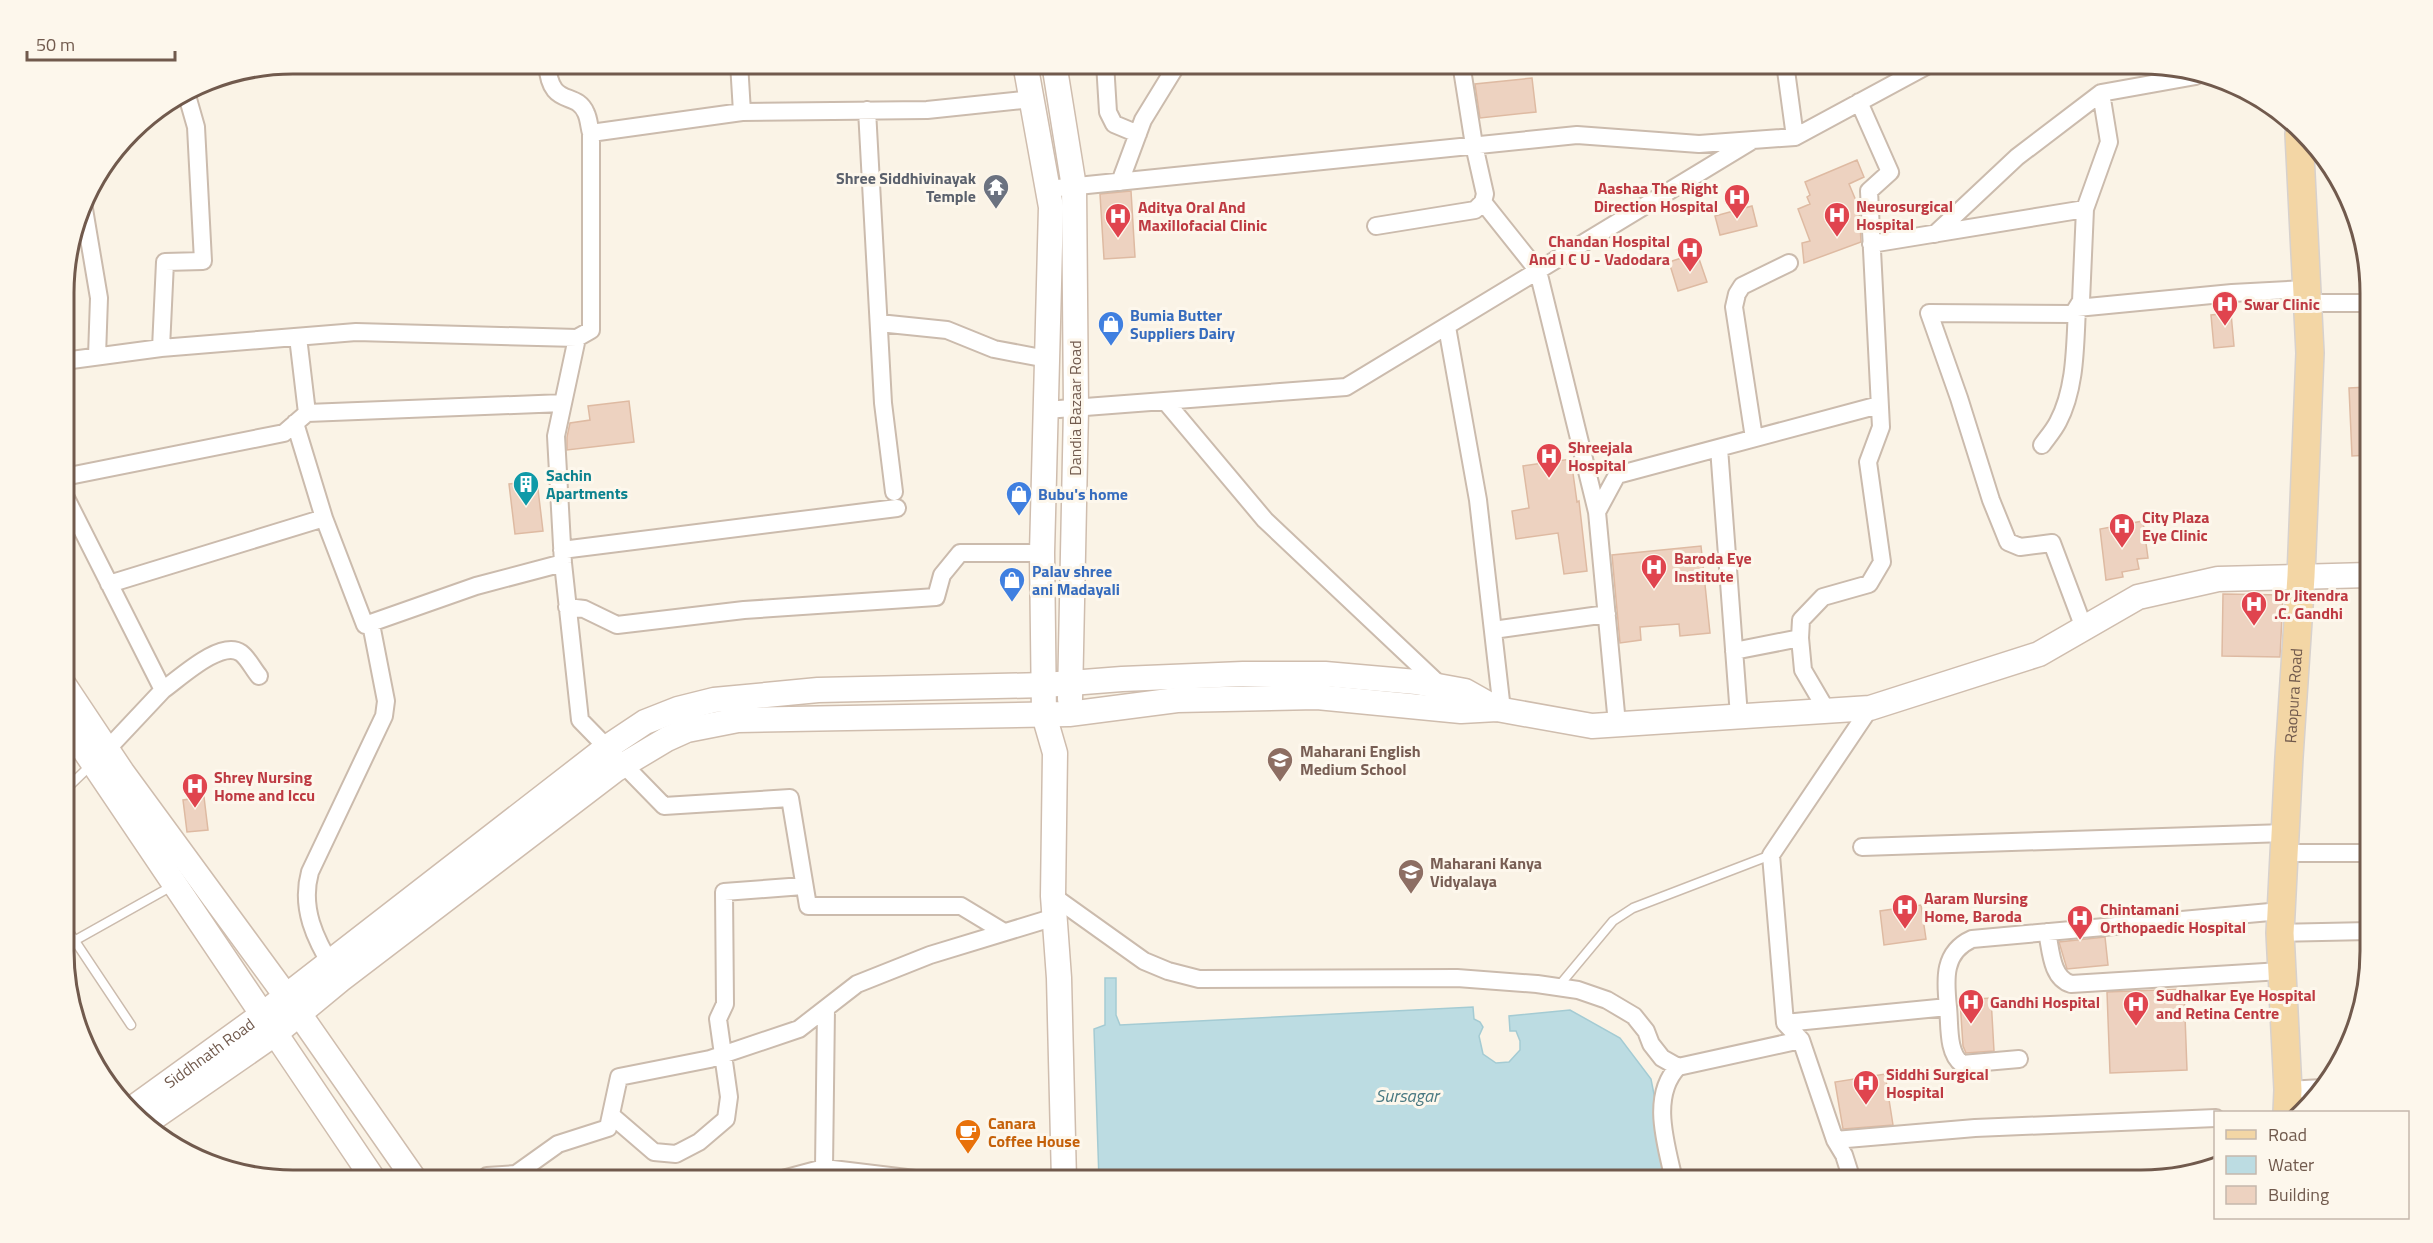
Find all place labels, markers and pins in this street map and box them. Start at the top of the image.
place label: Shree Siddhivinayak Temple [836,166,977,208]
temple icon: Shree Siddhivinayak Temple [981,172,1011,210]
place label: Aashaa The Right Direction Hospital [1594,176,1718,218]
hospital icon: Aashaa The Right Direction Hospital [1722,182,1752,220]
place label: Neurosurgical Hospital [1856,194,1953,236]
place label: Aditya Oral And Maxillofacial Clinic [1138,195,1267,237]
hospital icon: Neurosurgical Hospital [1822,200,1852,238]
hospital icon: Aditya Oral And Maxillofacial Clinic [1103,201,1133,239]
place label: Chandan Hospital And I C U - Vadodara [1529,229,1670,271]
hospital icon: Chandan Hospital And I C U - Vadodara [1675,235,1705,273]
hospital icon: Swar Clinic [2210,289,2240,327]
place label: Swar Clinic [2244,292,2320,316]
place label: Bumia Butter Suppliers Dairy [1130,303,1235,345]
shop icon: Bumia Butter Suppliers Dairy [1096,309,1126,347]
place label: Shreejala Hospital [1568,435,1633,477]
hospital icon: Shreejala Hospital [1534,441,1564,479]
place label: Sachin Apartments [546,463,628,505]
building icon: Sachin Apartments [511,469,541,507]
shop icon: Bubu's home [1004,479,1034,517]
place label: Bubu's home [1038,482,1128,506]
place label: City Plaza Eye Clinic [2142,505,2210,547]
hospital icon: City Plaza Eye Clinic [2107,511,2137,549]
place label: Baroda Eye Institute [1674,546,1752,588]
hospital icon: Baroda Eye Institute [1639,552,1669,590]
place label: Palav shree ani Madayali [1032,559,1120,601]
shop icon: Palav shree ani Madayali [997,565,1027,603]
place label: Dr Jitendra .C. Gandhi [2274,583,2348,625]
hospital icon: Dr Jitendra .C. Gandhi [2239,589,2269,627]
place label: Maharani English Medium School [1300,739,1421,781]
school or university icon: Maharani English Medium School [1265,745,1295,783]
place label: Shrey Nursing Home and Iccu [214,765,315,807]
hospital icon: Shrey Nursing Home and Iccu [180,771,210,809]
place label: Maharani Kanya Vidyalaya [1430,851,1542,893]
school or university icon: Maharani Kanya Vidyalaya [1396,857,1426,895]
place label: Aaram Nursing Home, Baroda [1924,886,2028,928]
hospital icon: Aaram Nursing Home, Baroda [1890,892,1920,930]
place label: Chintamani Orthopaedic Hospital [2100,897,2246,939]
hospital icon: Chintamani Orthopaedic Hospital [2065,903,2095,941]
place label: Sudhalkar Eye Hospital and Retina Centre [2156,983,2316,1025]
hospital icon: Gandhi Hospital [1956,987,1986,1025]
hospital icon: Sudhalkar Eye Hospital and Retina Centre [2121,989,2151,1027]
place label: Gandhi Hospital [1990,990,2100,1014]
place label: Siddhi Surgical Hospital [1886,1062,1989,1104]
hospital icon: Siddhi Surgical Hospital [1851,1068,1881,1106]
place label: Canara Coffee House [988,1111,1080,1153]
cafe icon: Canara Coffee House [953,1117,983,1155]

